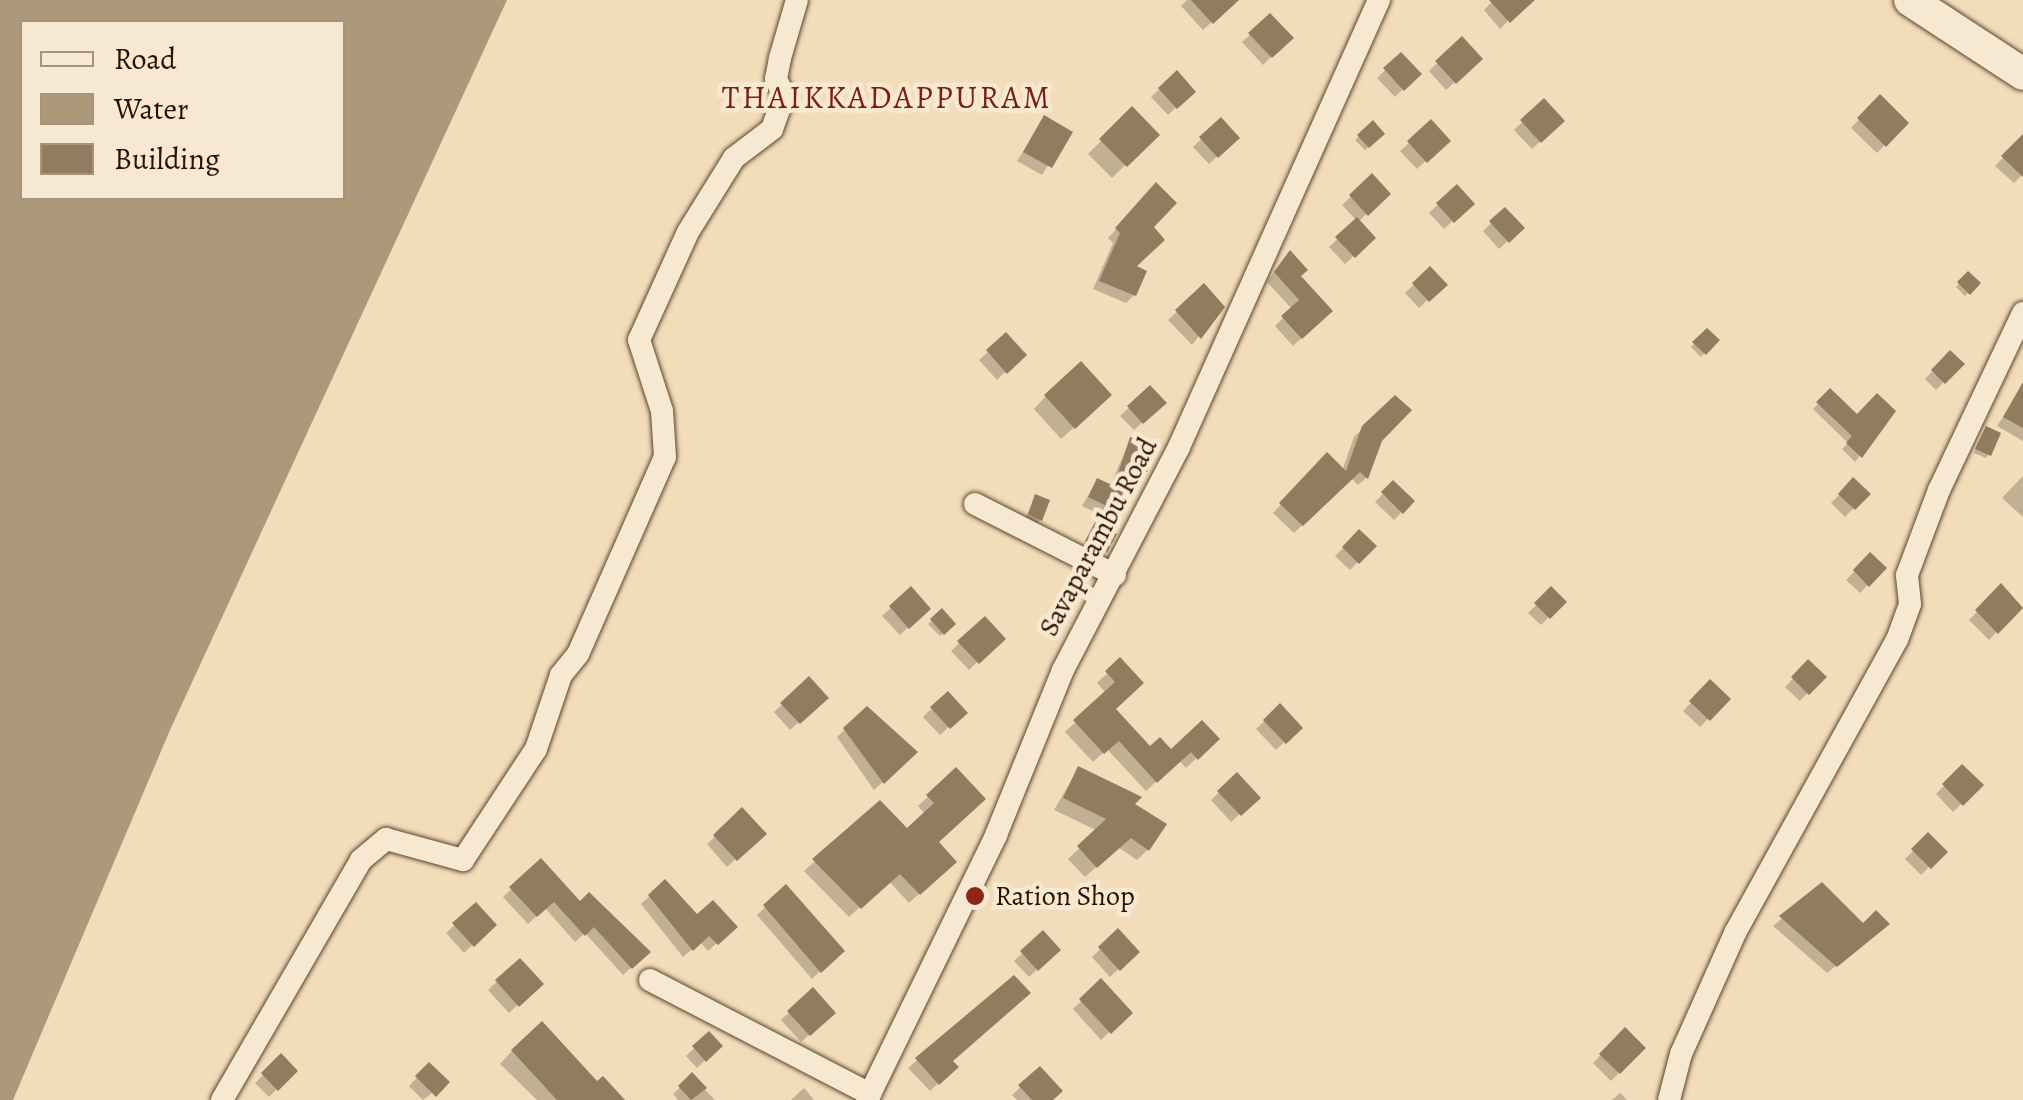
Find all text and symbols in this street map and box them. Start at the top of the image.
legend [20,20,345,200]
text: Road [114,39,176,79]
district label: THAIKKADAPPURAM [722,78,1052,116]
text: Water [114,89,188,129]
text: Building [114,139,220,179]
street label: Savaparambu Road [1032,432,1164,642]
place label: Ration Shop [995,879,1135,913]
marker: Ration Shop [964,885,986,907]

